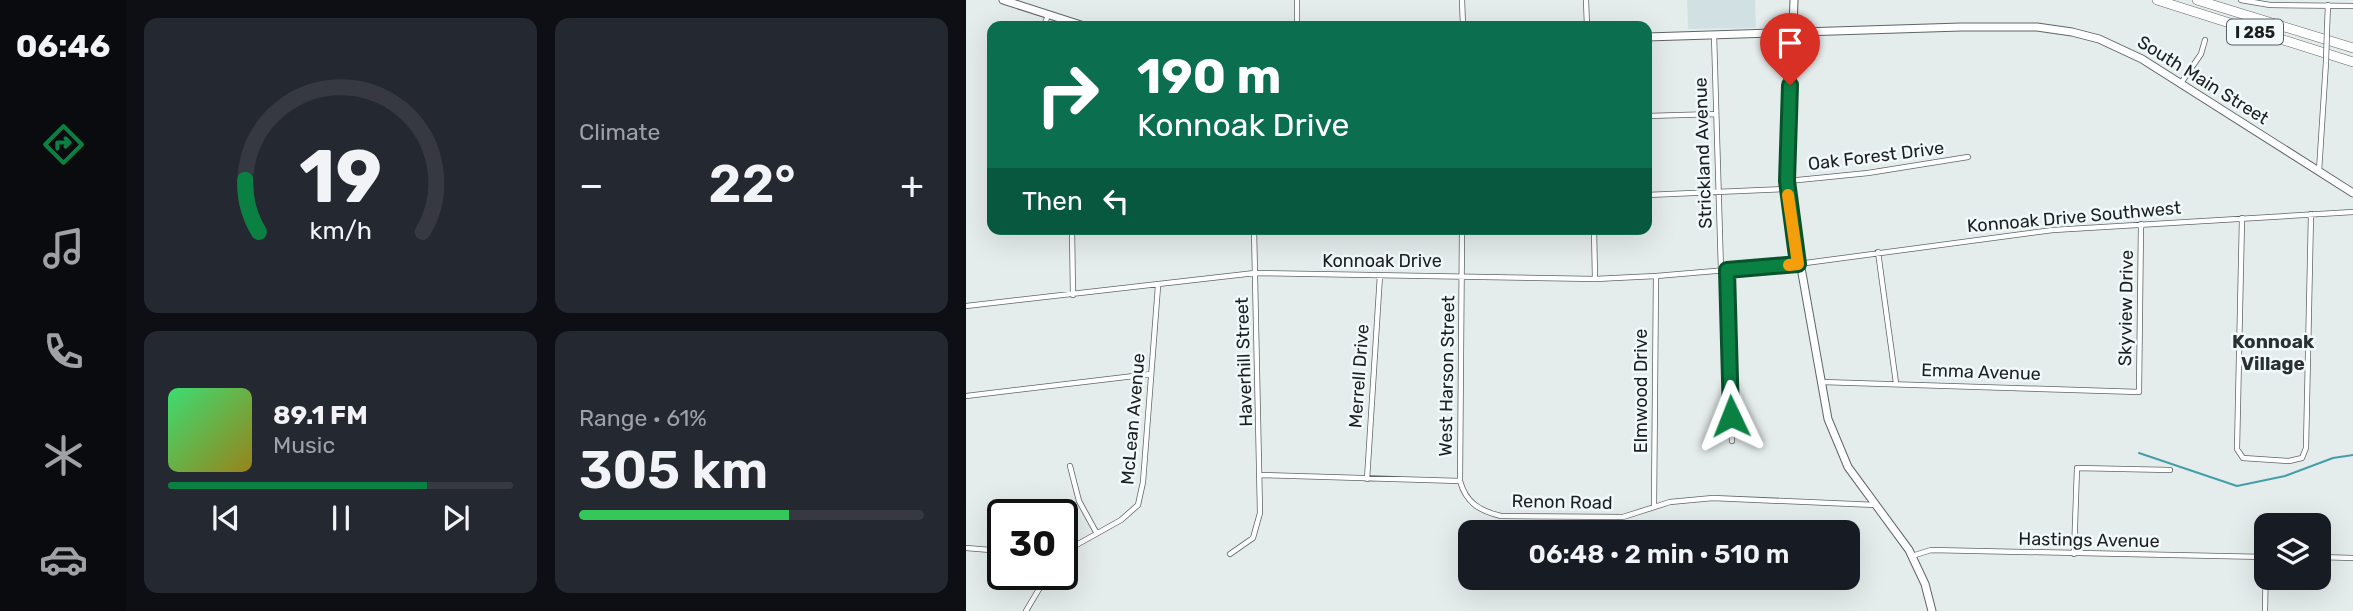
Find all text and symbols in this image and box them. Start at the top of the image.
pin [1760,13,1820,85]
road number: I 285 [2227,20,2283,44]
icon: arrive [1771,24,1809,62]
text: 06:46 [16,27,110,65]
street label: South Main Street [2133,31,2273,129]
text: 190 m [1137,47,1281,105]
icon: right [1022,49,1113,140]
street label: Strickland Avenue [1689,77,1717,229]
text: Konnoak Drive [1137,106,1350,144]
text: Climate [579,118,660,146]
icon: directions [39,120,88,169]
text: 19 [299,134,382,220]
street label: Oak Forest Drive [1807,137,1945,175]
text: 22° [709,153,796,215]
text: − [579,162,604,208]
text: + [900,162,924,208]
icon: left [1097,182,1135,220]
text: Then [1022,186,1083,217]
street label: Konnoak Drive Southwest [1966,197,2182,237]
text: km/h [309,215,372,244]
icon: music [39,224,88,273]
street label: Konnoak Drive [1322,250,1442,272]
street label: Skyview Drive [2114,250,2138,366]
street label: West Harson Street [1435,295,1459,457]
street label: Haverhill Street [1231,297,1257,427]
street label: Merrell Drive [1344,323,1374,429]
icon: phone [39,327,88,376]
street label: Elmwood Drive [1630,329,1652,453]
district label: Konnoak Village [2232,330,2314,375]
street label: McLean Avenue [1116,352,1150,486]
street label: Emma Avenue [1921,359,2041,385]
position arrow [1694,379,1768,453]
text: 89.1 FM [273,400,368,431]
text: Range · 61% [579,404,707,432]
icon: climate [39,431,88,480]
text: Music [273,431,335,459]
text: 305 km [579,439,768,501]
street label: Renon Road [1511,490,1613,514]
icon: previous [207,499,245,537]
icon: pause [322,499,360,537]
icon: next [437,499,475,537]
speed limit sign: 30 [987,499,1078,590]
map controls [2254,513,2331,590]
button: layers [2254,513,2331,590]
street label: Hastings Avenue [2018,528,2160,552]
icon: car [39,535,88,584]
text: 06:48 · 2 min · 510 m [1529,539,1789,570]

